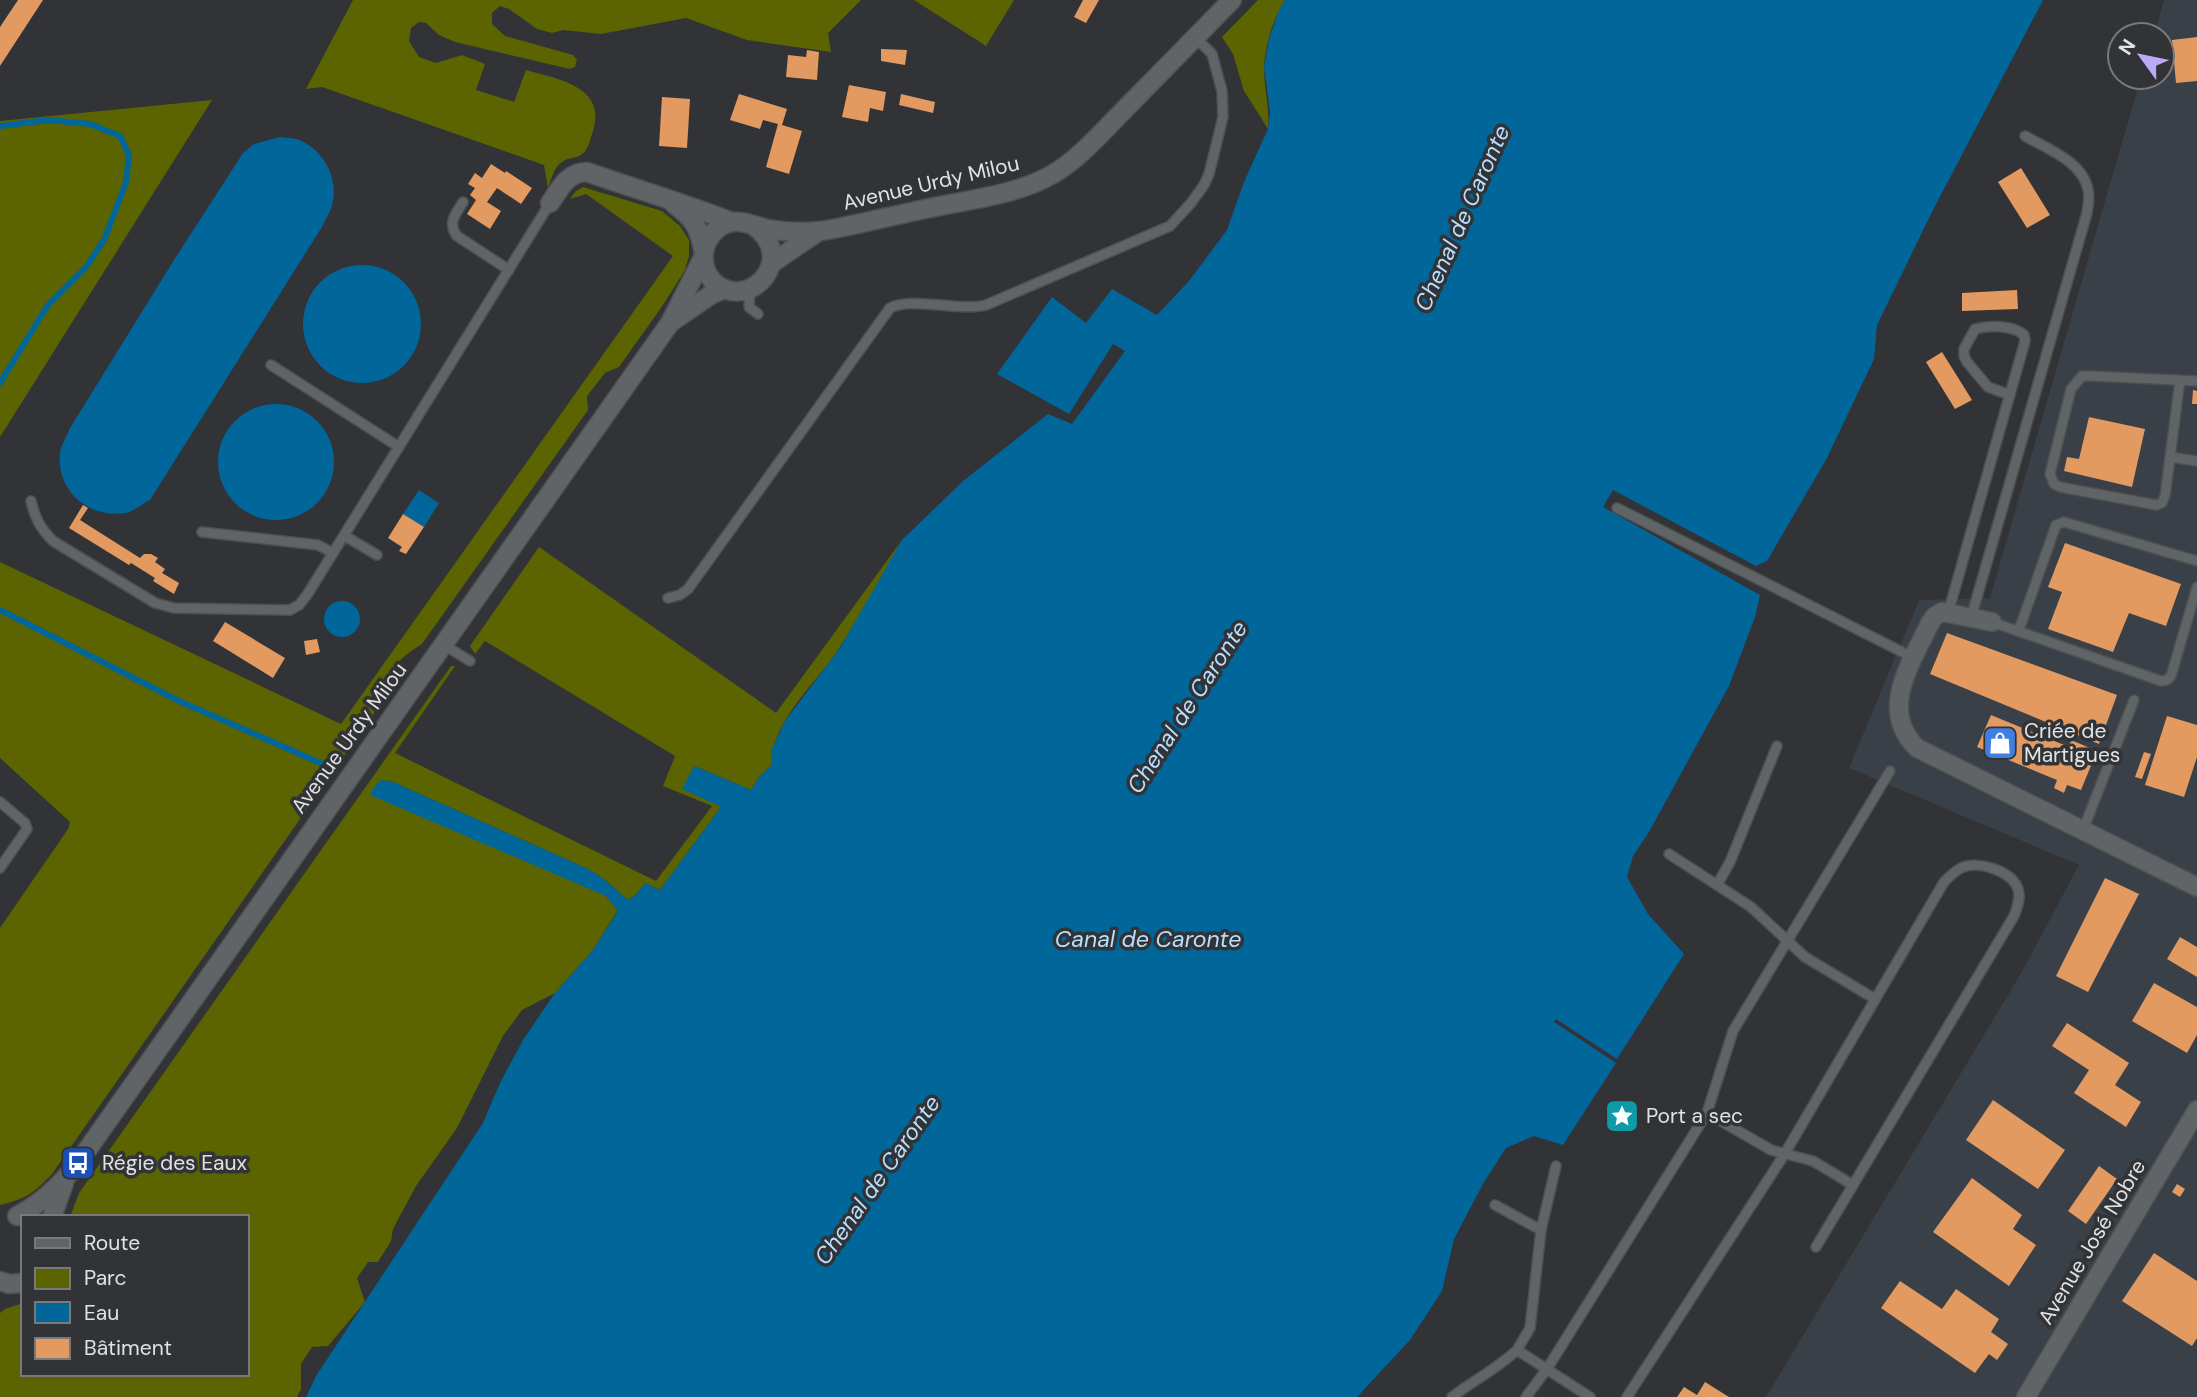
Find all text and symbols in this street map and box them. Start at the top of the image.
north arrow [2106,21,2176,91]
text: N [2113,34,2141,60]
water label: Chenal de Caronte [1408,120,1516,316]
street label: Avenue Urdy Milou [840,149,1022,217]
water label: Chenal de Caronte [1120,615,1254,799]
street label: Avenue Urdy Milou [285,657,413,819]
place label: Criée de Martigues [2024,717,2120,769]
shop icon: Criée de Martigues [1981,724,2019,762]
water label: Canal de Caronte [1055,924,1241,954]
water label: Chenal de Caronte [807,1089,947,1271]
place icon: Port a sec [1603,1097,1641,1135]
place label: Port a sec [1646,1102,1743,1130]
bus stop icon: Régie des Eaux [59,1144,97,1182]
place label: Régie des Eaux [102,1149,247,1177]
street label: Avenue José Nobre [2032,1154,2152,1330]
legend [21,1215,248,1376]
text: Route [84,1229,140,1257]
text: Parc [84,1264,127,1292]
text: Eau [84,1299,119,1327]
text: Bâtiment [84,1334,172,1362]

